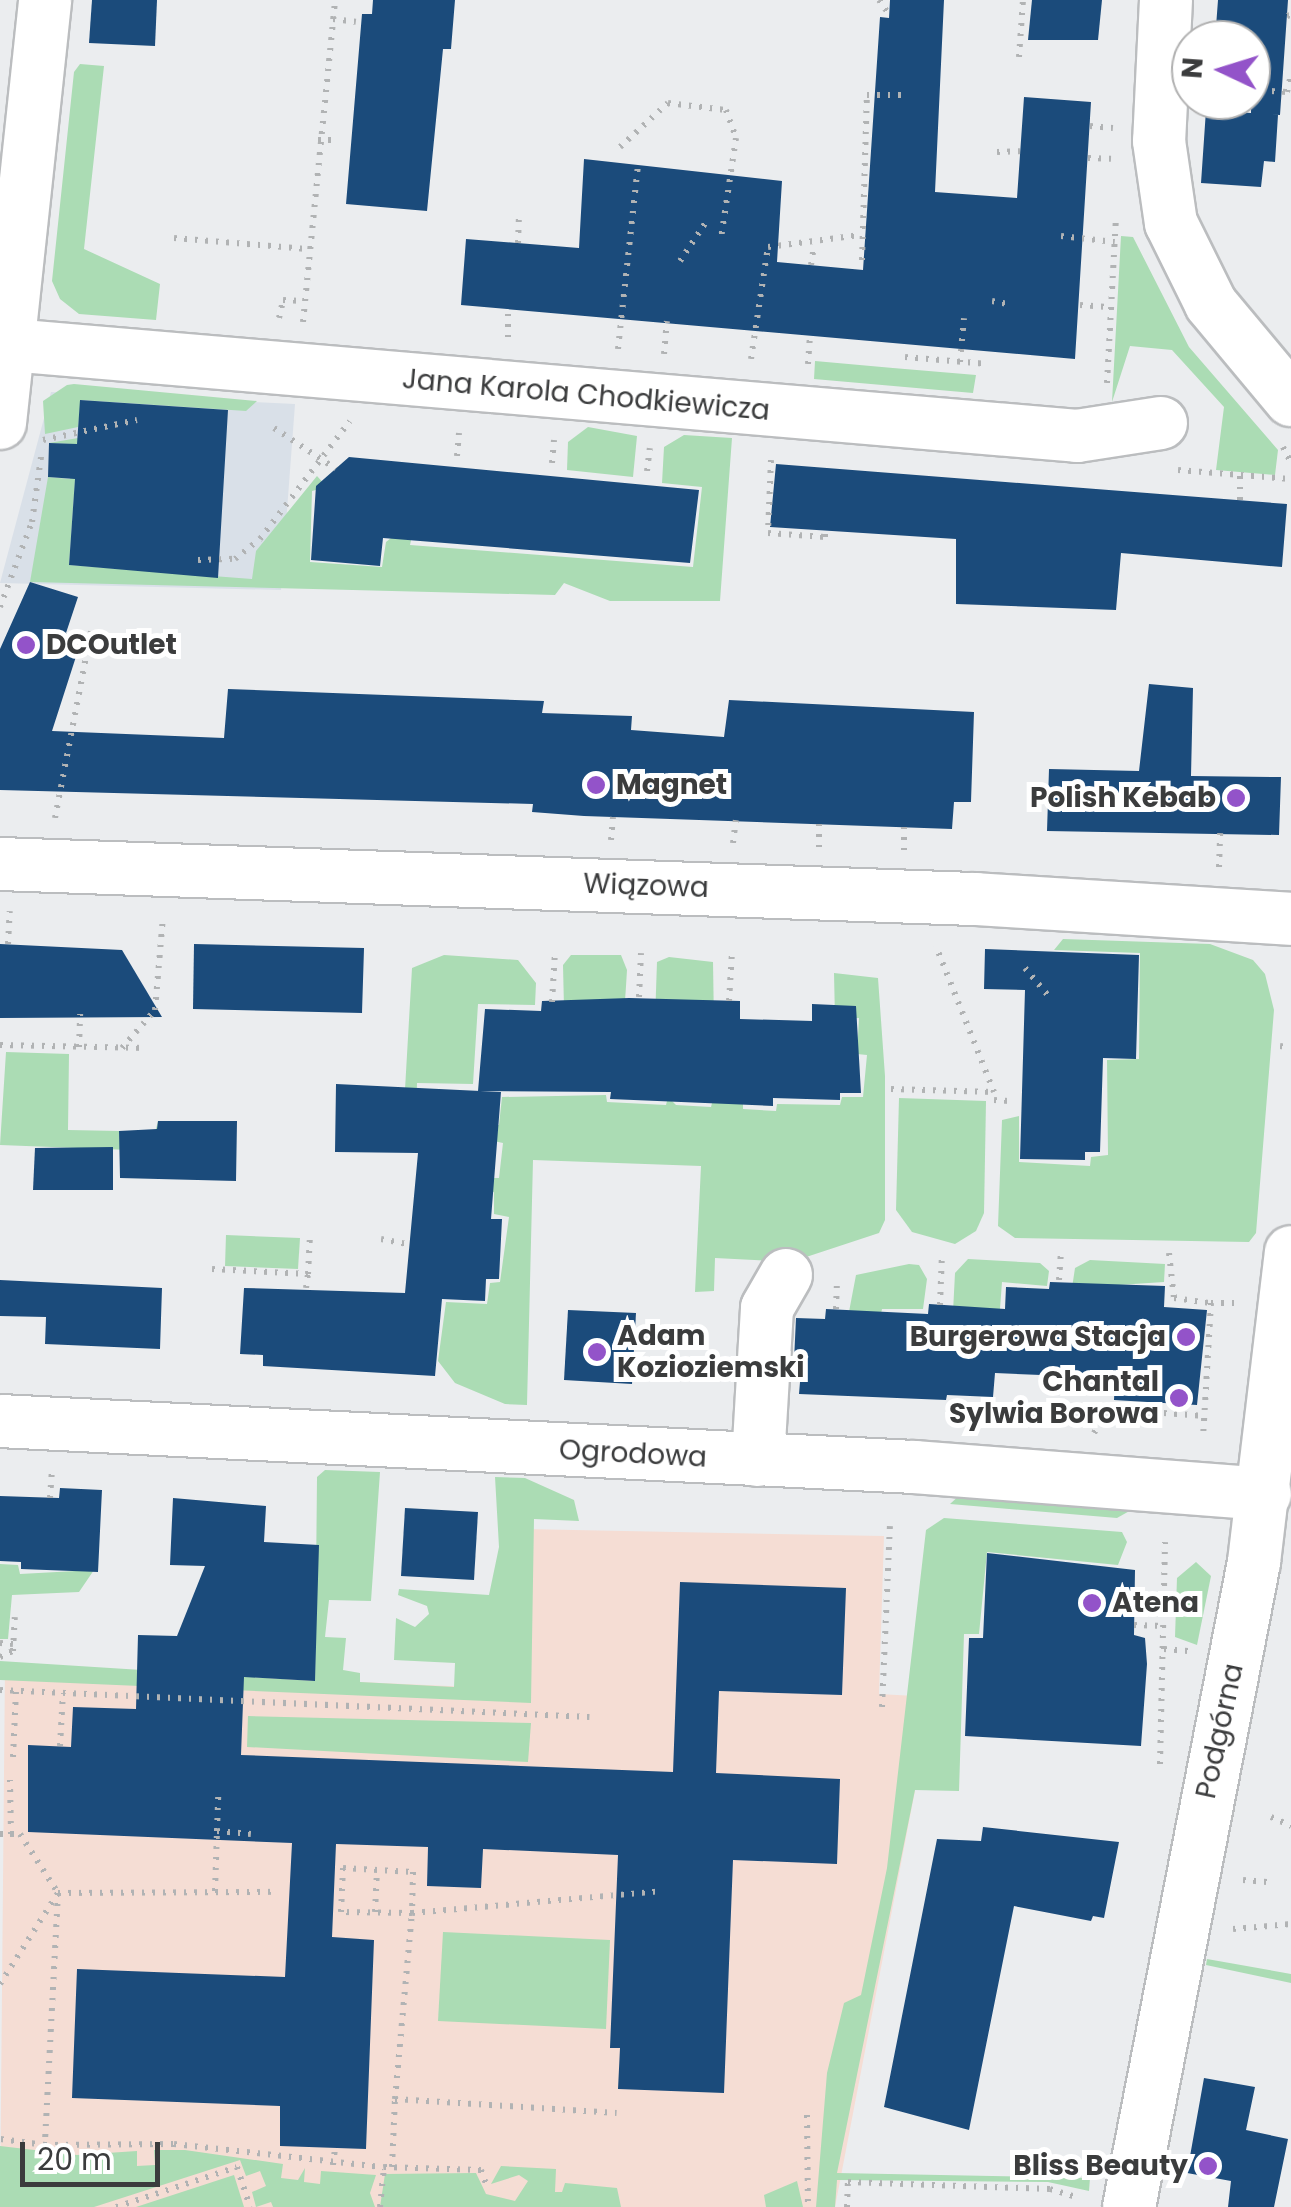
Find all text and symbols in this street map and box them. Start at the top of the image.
north arrow [1171,20,1271,120]
text: N [1172,56,1213,80]
street label: Jana Karola Chodkiewicza [401,362,771,428]
place label: DCOutlet [46,628,177,662]
marker: DCOutlet [15,634,37,656]
place label: Magnet [616,768,727,802]
marker: Magnet [585,774,607,796]
place label: Polish Kebab [1030,781,1216,815]
marker: Polish Kebab [1225,787,1247,809]
street label: Wiązowa [583,867,709,905]
place label: Adam Kozioziemski [617,1319,805,1385]
place label: Burgerowa Stacja [910,1320,1166,1354]
marker: Burgerowa Stacja [1175,1326,1197,1348]
marker: Adam Kozioziemski [586,1341,608,1363]
place label: Chantal Sylwia Borowa [949,1365,1159,1431]
marker: Chantal Sylwia Borowa [1168,1387,1190,1409]
street label: Ogrodowa [558,1433,708,1475]
place label: Atena [1112,1586,1199,1620]
marker: Atena [1081,1592,1103,1614]
street label: Podgórna [1189,1660,1251,1802]
scale bar [25,2122,165,2184]
text: 20 m [37,2138,112,2181]
place label: Bliss Beauty [1013,2149,1188,2183]
marker: Bliss Beauty [1197,2155,1219,2177]

